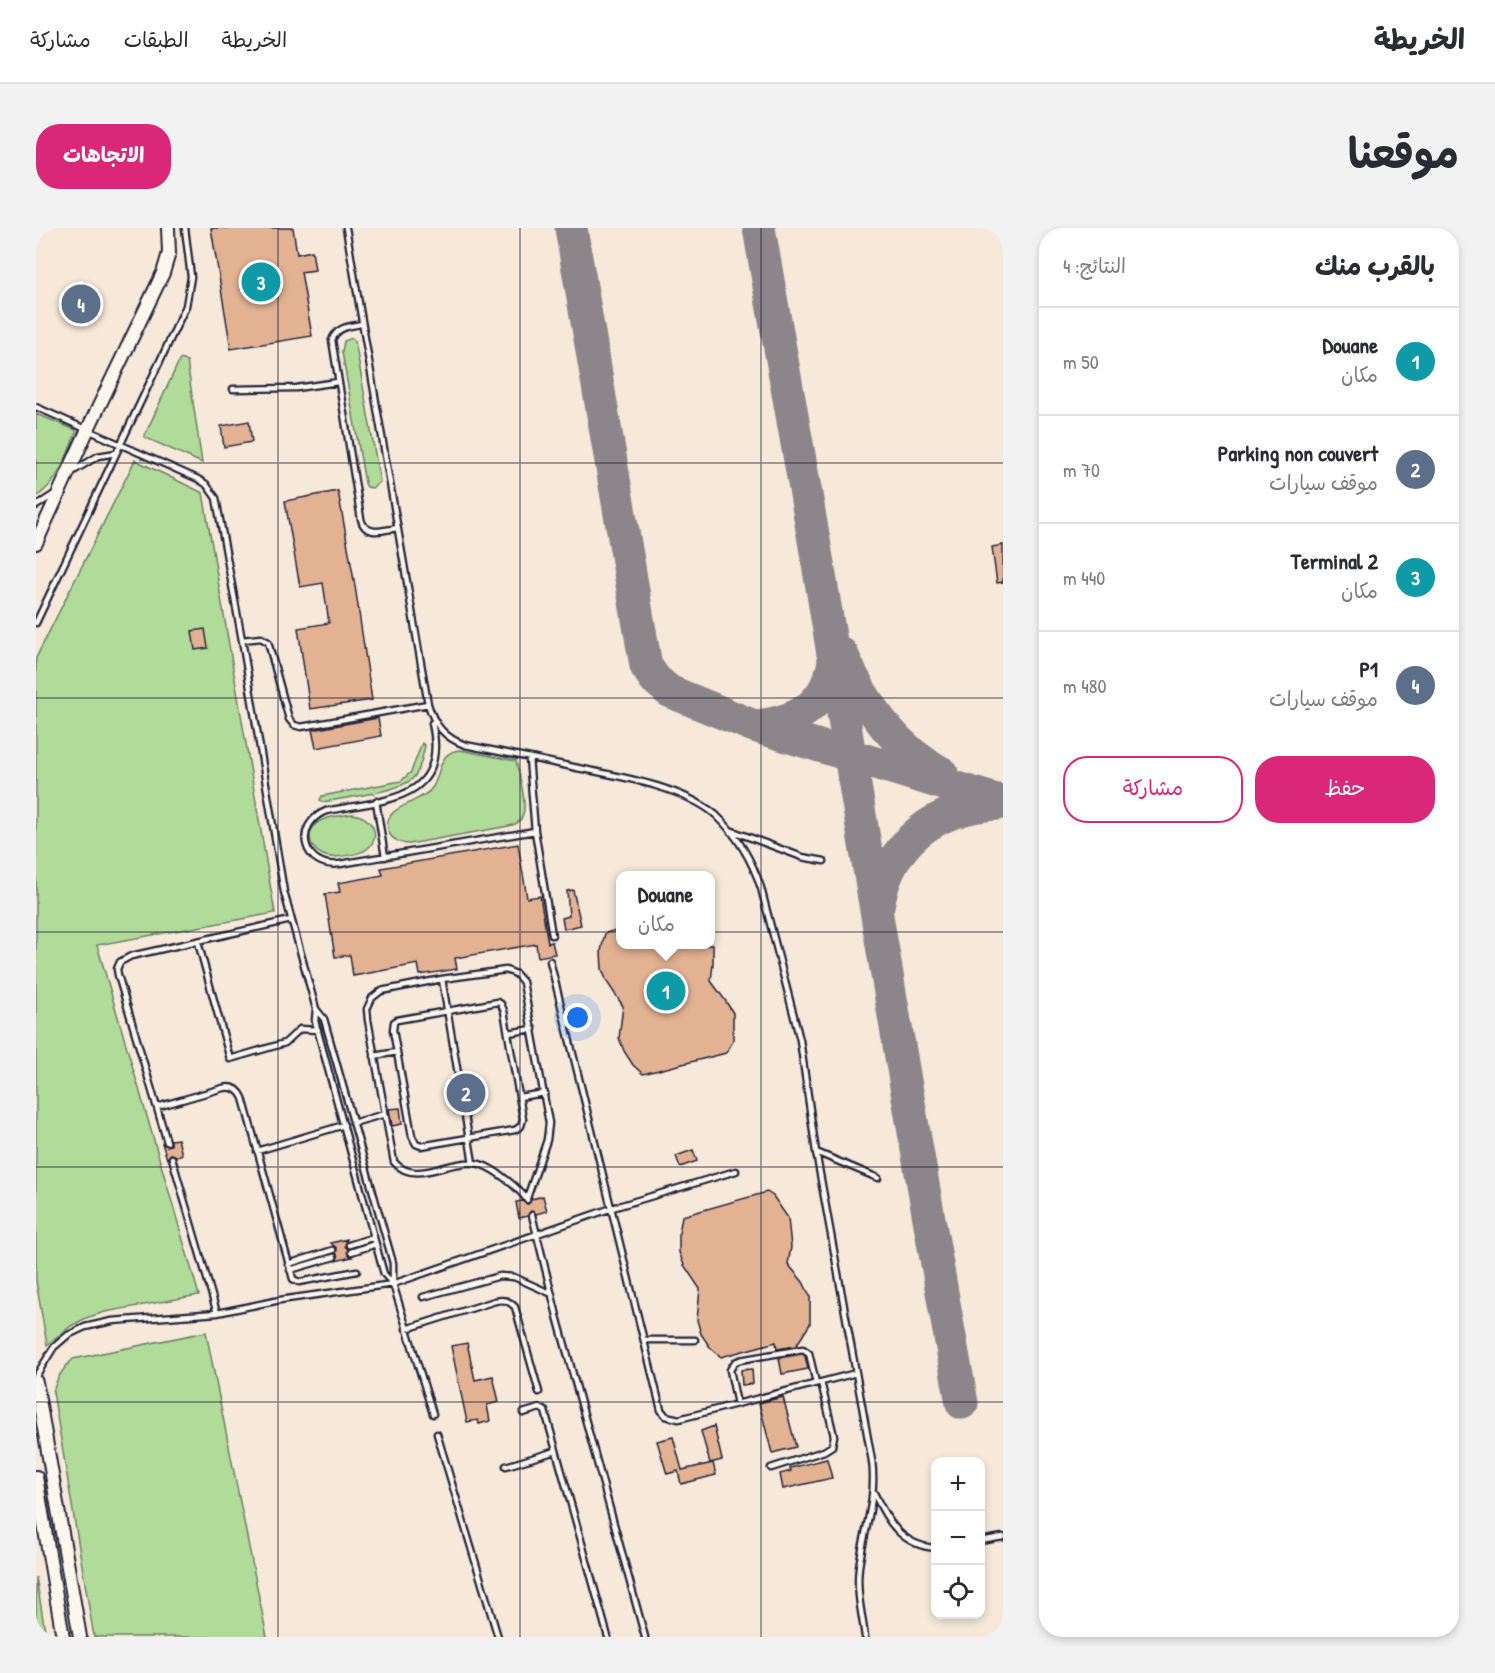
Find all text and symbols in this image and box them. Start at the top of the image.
text: الخريطة [1374,20,1465,58]
text: مشاركة [30,25,91,54]
text: الطبقات [124,25,189,54]
text: الخريطة [222,25,287,54]
button: الاتجاهات [36,124,171,189]
text: موقعنا [1348,124,1459,181]
text: بالقرب منك [1315,248,1435,283]
text: النتائج: 4 [1063,252,1126,279]
pin: 3 [242,260,280,304]
pin: 4 [62,282,100,326]
text: Douane [1323,330,1378,360]
text: 50 m [1063,348,1099,375]
text: 1 [1412,348,1419,375]
text: مكان [1341,361,1378,388]
text: Parking non couvert [1218,438,1378,468]
text: 70 m [1063,456,1100,483]
text: 2 [1411,456,1420,483]
text: موقف سيارات [1269,469,1378,496]
text: Terminal 2 [1291,546,1378,576]
text: 440 m [1063,564,1105,591]
text: 3 [1411,564,1420,591]
text: مكان [1341,577,1378,604]
text: P1 [1359,654,1378,684]
text: 480 m [1063,672,1106,699]
text: 4 [1412,672,1419,699]
text: موقف سيارات [1269,685,1378,712]
button: مشاركة [1063,756,1243,823]
button: حفظ [1255,756,1435,823]
popup [616,871,715,949]
text: Douane [638,879,693,909]
text: مكان [638,910,675,937]
pin: 1 [646,968,686,1014]
your location [563,1003,592,1032]
pin: 2 [446,1070,486,1116]
map controls [931,1457,985,1619]
button: + [931,1457,985,1511]
button: − [931,1511,985,1565]
button: locate [931,1565,985,1619]

